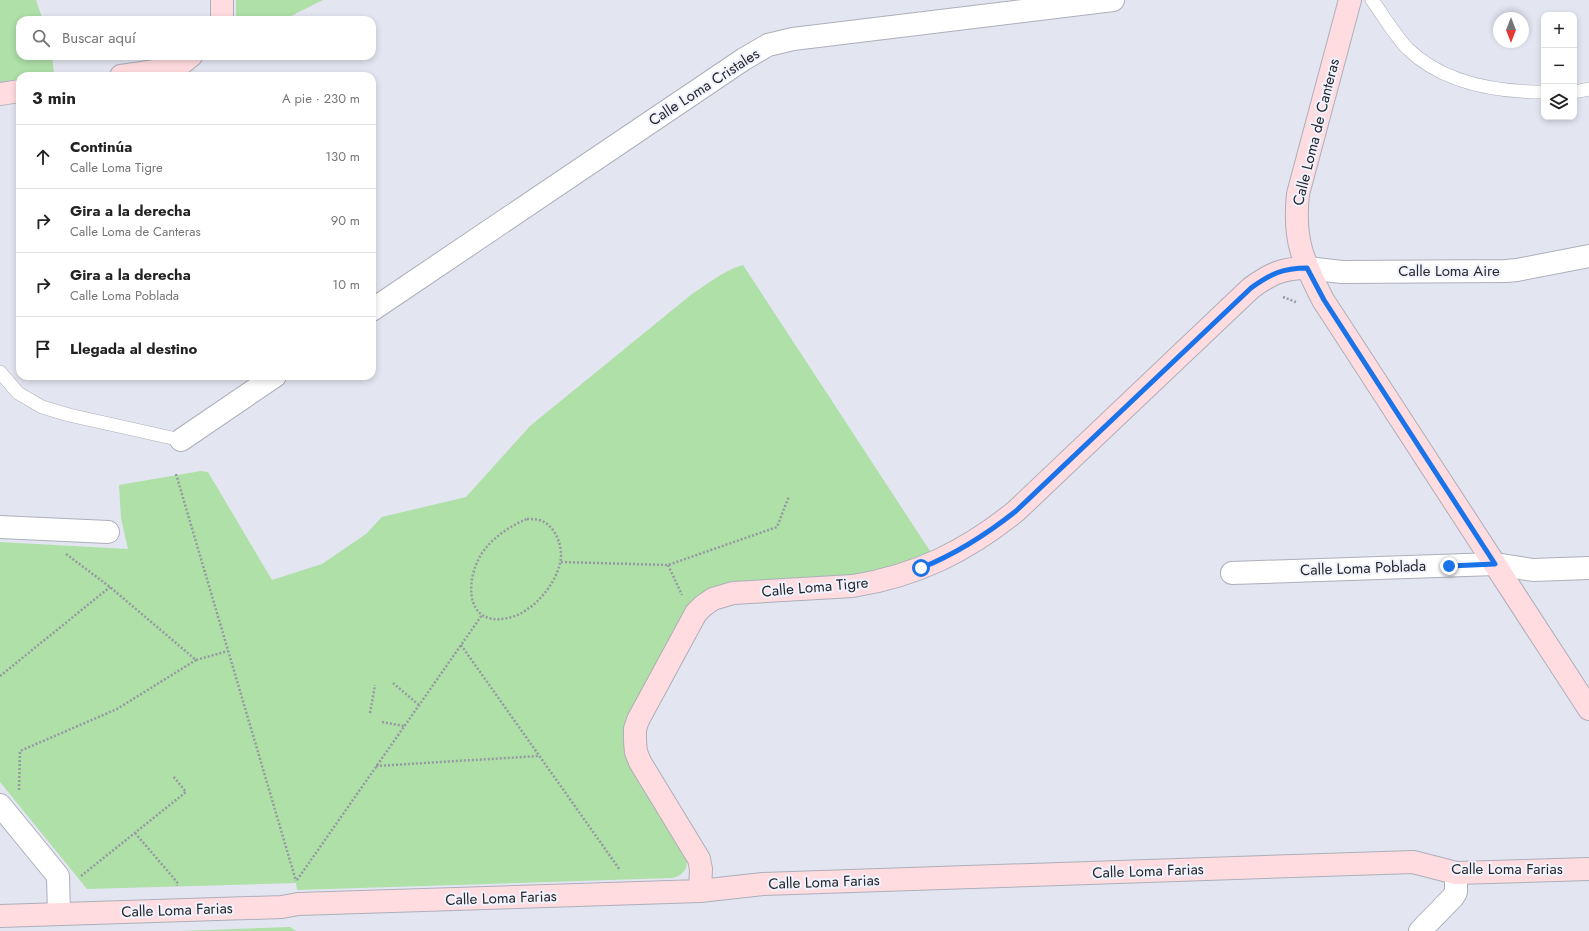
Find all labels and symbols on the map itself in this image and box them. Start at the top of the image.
north arrow [1493,12,1529,48]
street label: Calle Loma Cristales [644,43,764,131]
street label: Calle Loma de Canteras [1287,56,1345,208]
street label: Calle Loma Aire [1398,260,1500,282]
street label: Calle Loma Poblada [1300,555,1426,581]
route end [1440,557,1458,575]
route start [912,559,930,577]
street label: Calle Loma Tigre [761,571,870,603]
street label: Calle Loma Farias [1092,858,1204,884]
street label: Calle Loma Farias [1451,858,1563,880]
street label: Calle Loma Farias [768,869,880,895]
street label: Calle Loma Farias [445,885,557,911]
street label: Calle Loma Farias [121,897,233,923]

